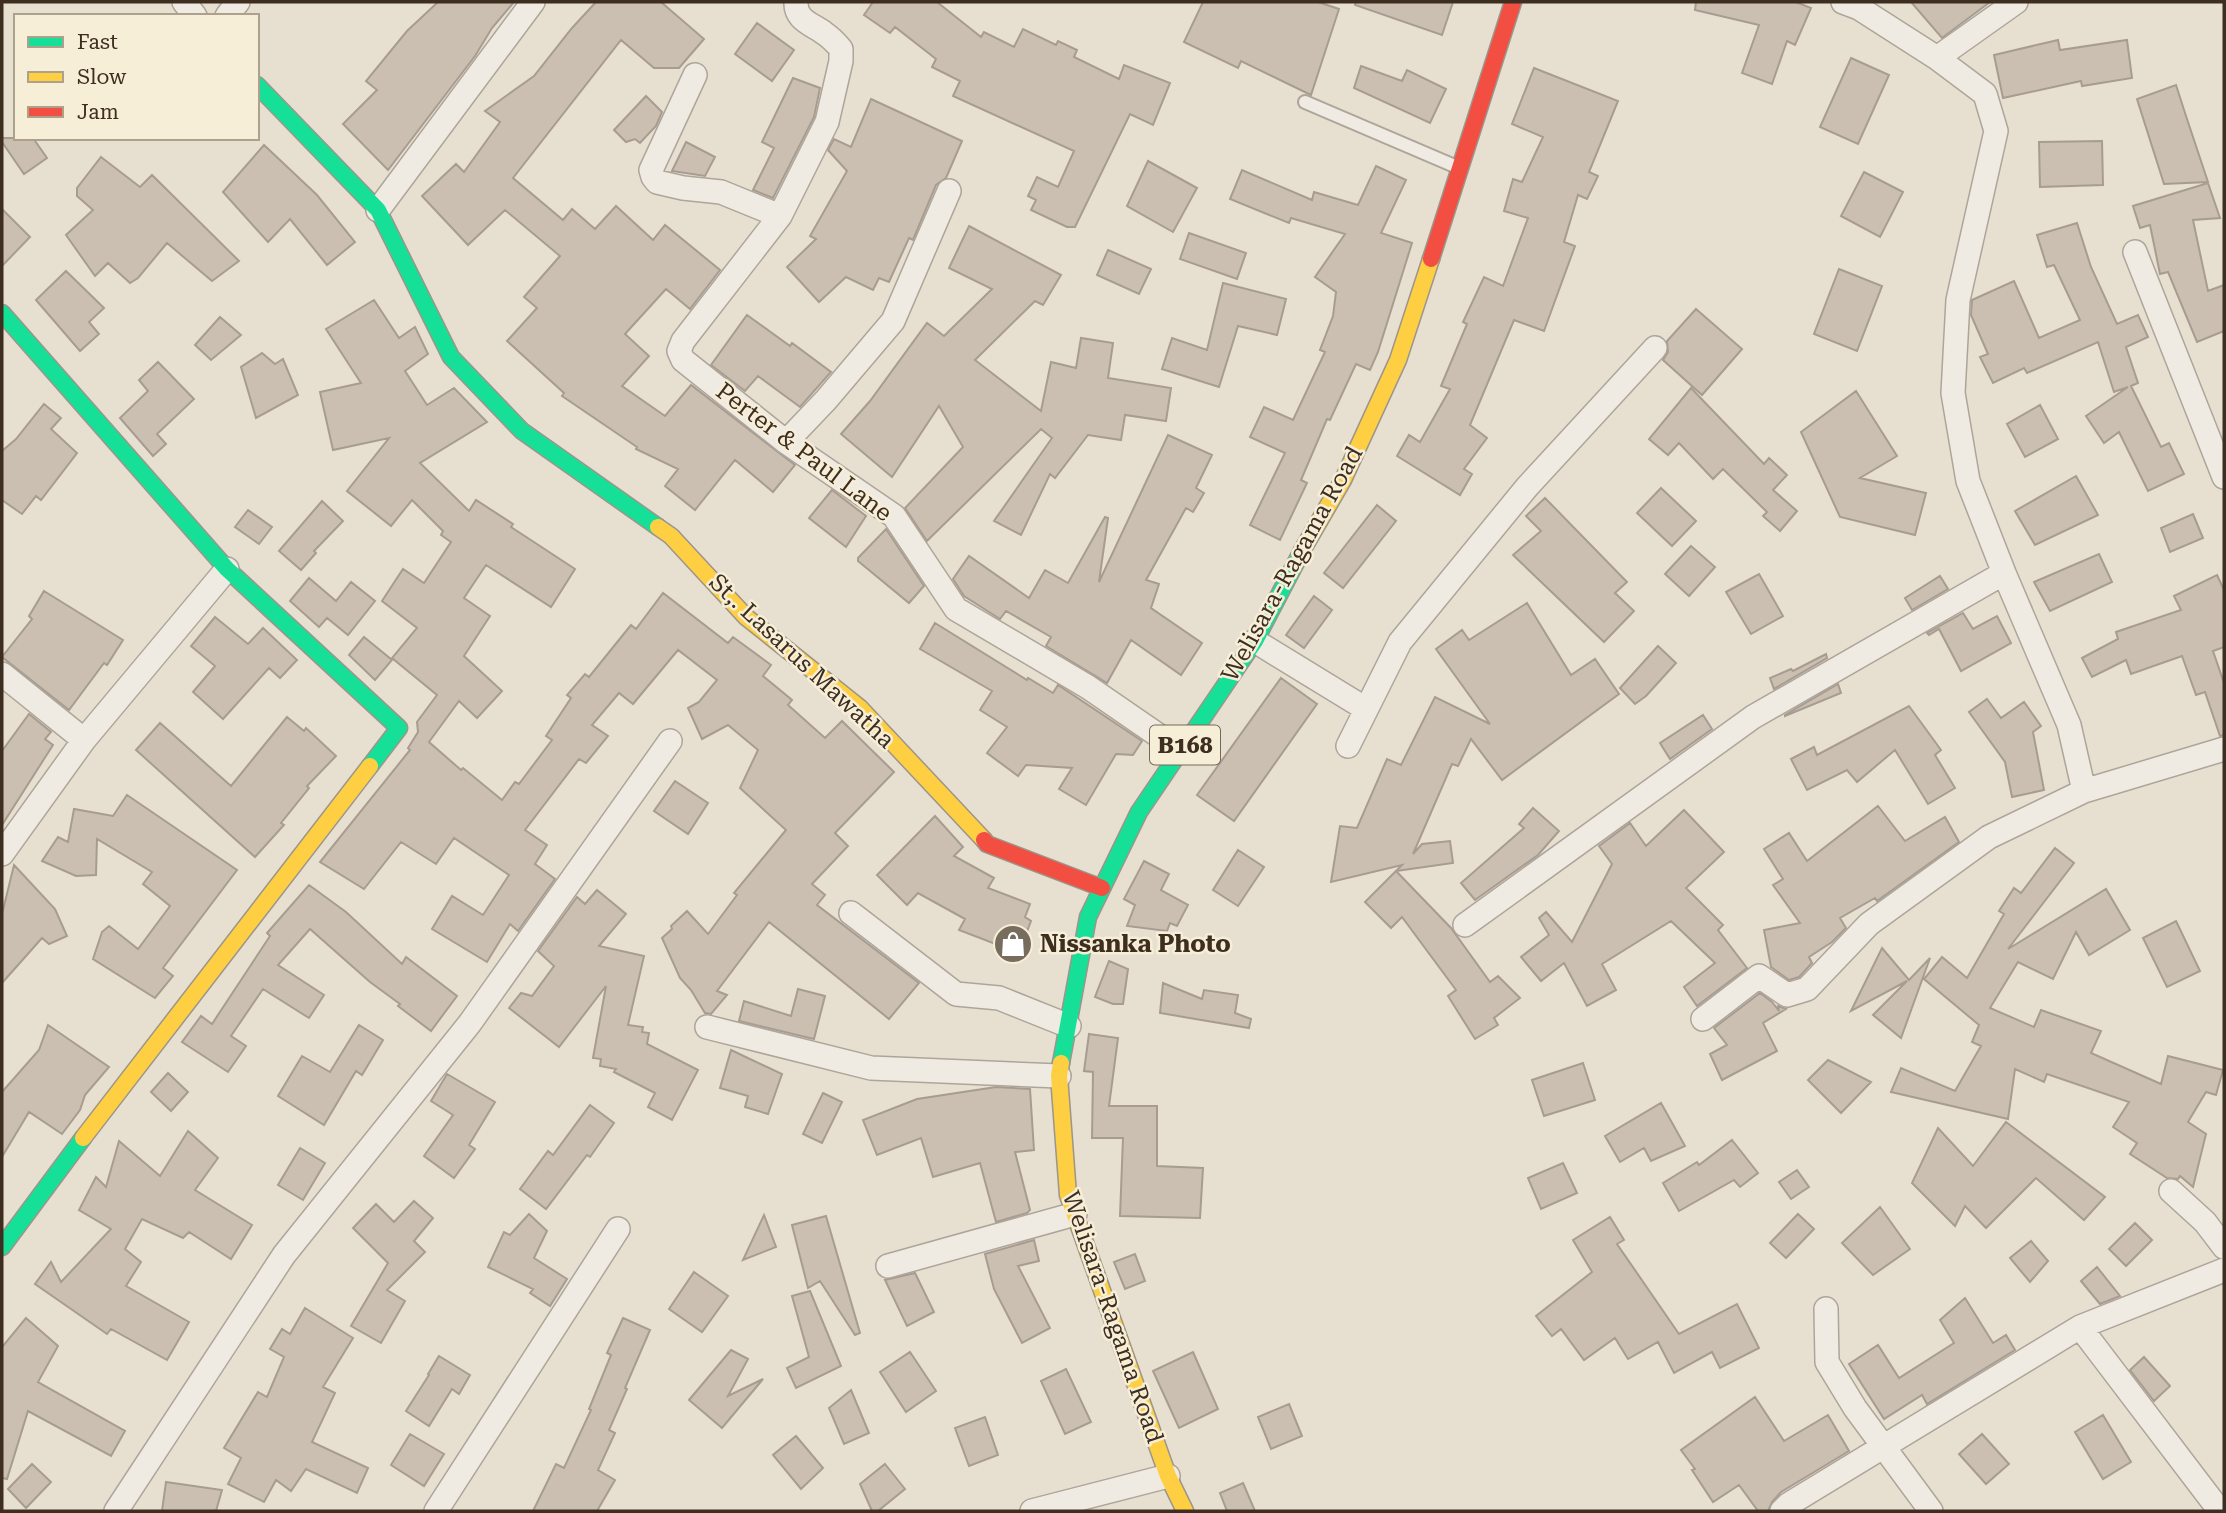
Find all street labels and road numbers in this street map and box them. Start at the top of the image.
street label: Perter & Paul Lane [711,377,897,527]
street label: Welisara-Ragama Road [1216,441,1368,687]
street label: St,. Lasarus Mawatha [704,568,900,754]
road number: B168 [1150,726,1220,764]
street label: Welisara-Ragama Road [1057,1187,1169,1447]

